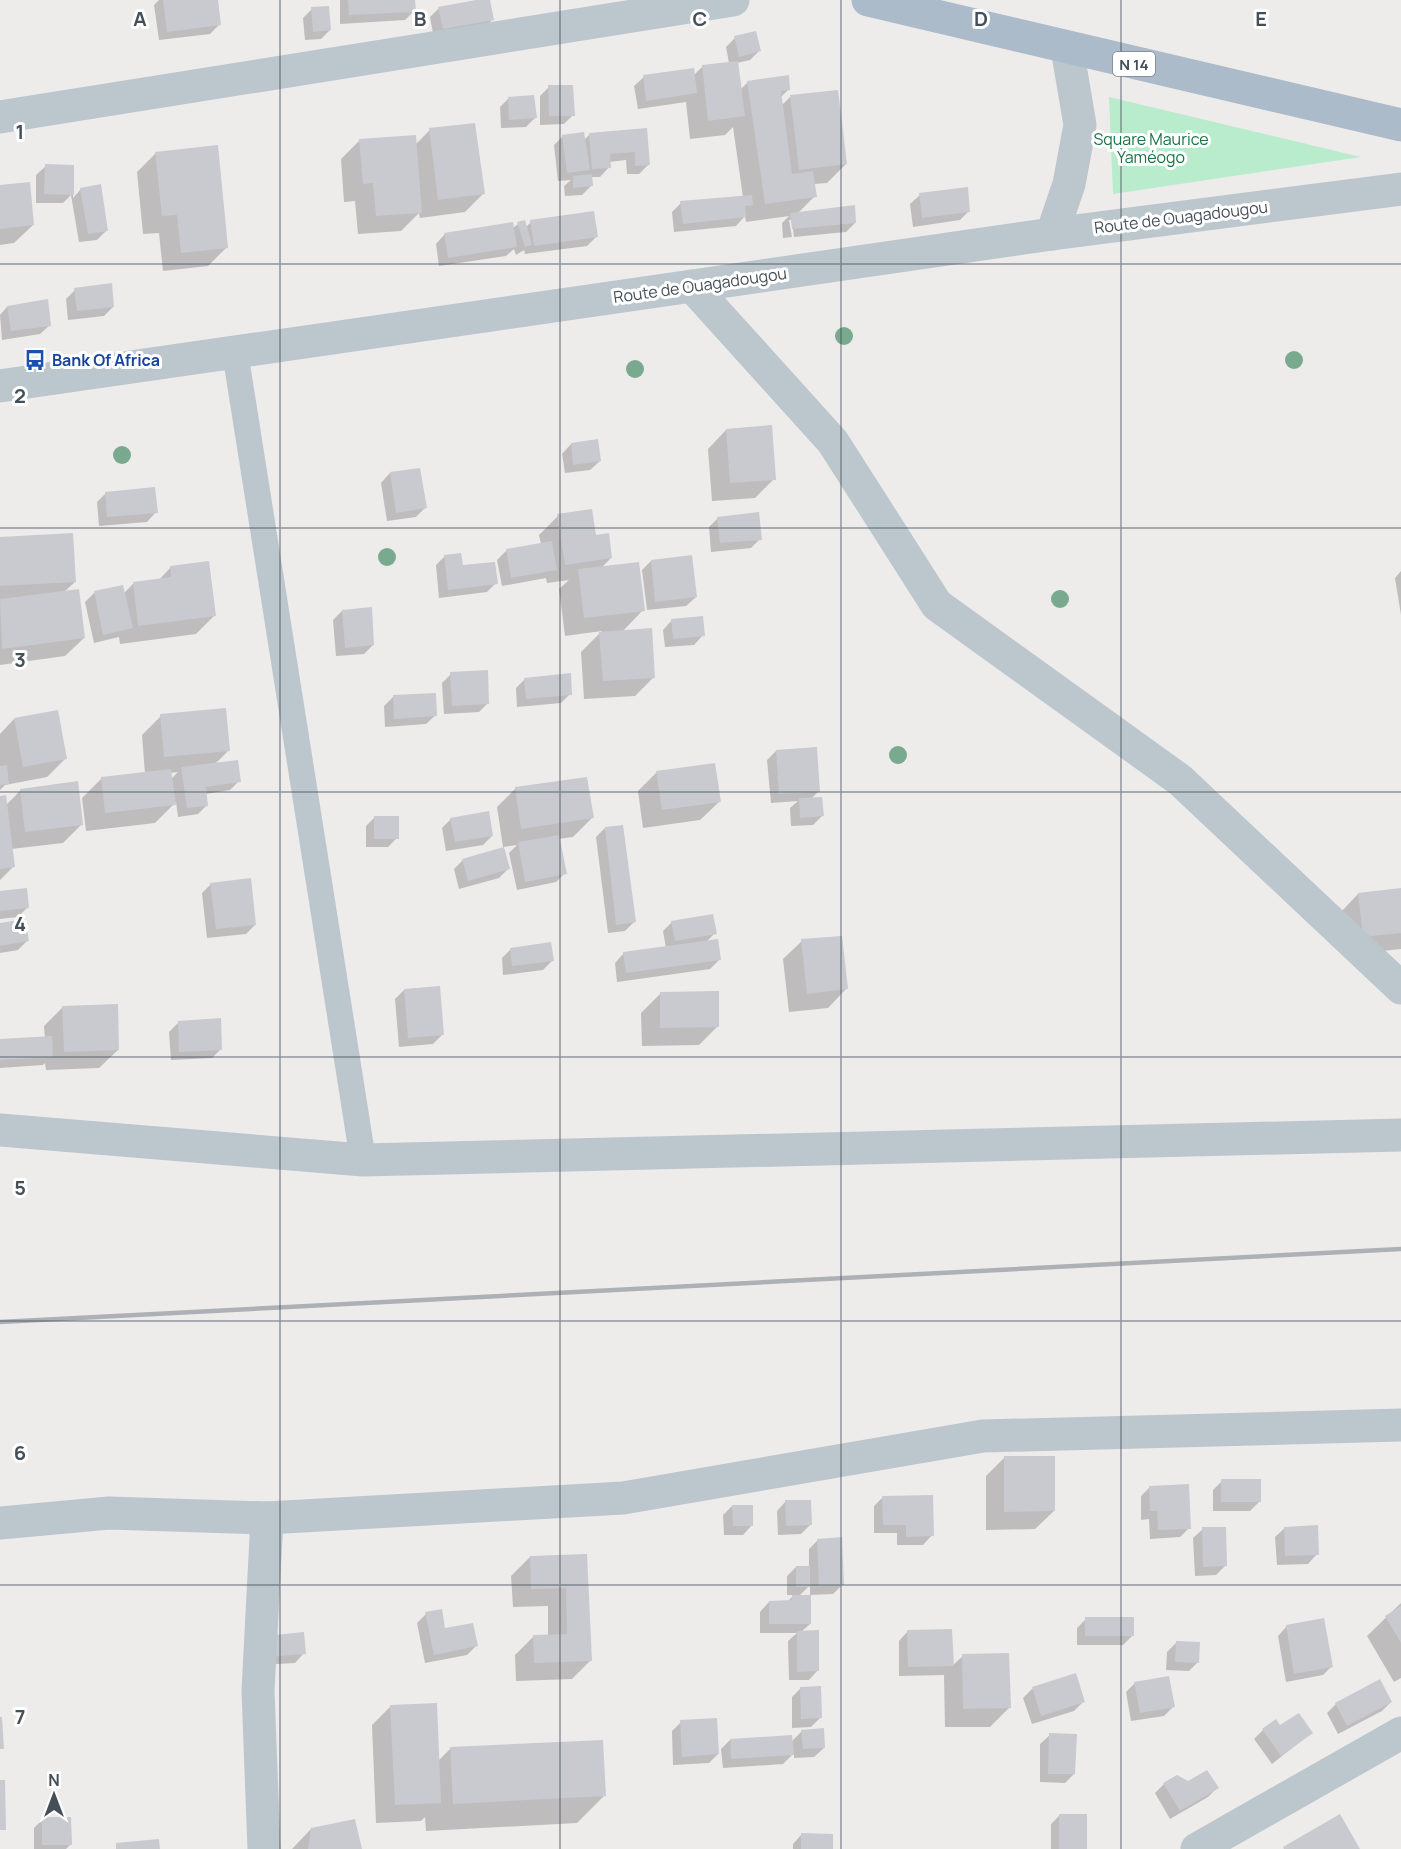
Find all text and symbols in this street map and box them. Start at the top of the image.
text: A [133,5,147,32]
text: B [414,5,427,32]
text: C [693,5,707,32]
text: D [974,5,988,32]
text: E [1255,5,1267,32]
road number: N 14 [1113,52,1155,76]
text: 1 [16,118,24,145]
park label: Square Maurice Yaméogo [1093,128,1209,168]
street label: Route de Ouagadougou [1093,195,1269,239]
street label: Route de Ouagadougou [612,262,788,308]
bus stop icon: Bank Of Africa [23,348,47,372]
place label: Bank Of Africa [52,349,160,371]
text: 2 [14,382,26,409]
text: 3 [14,646,26,673]
text: 4 [14,910,26,937]
text: 5 [14,1174,26,1201]
text: 6 [14,1439,26,1466]
text: 7 [15,1703,25,1730]
north arrow [24,1765,84,1825]
text: N [48,1769,60,1791]

